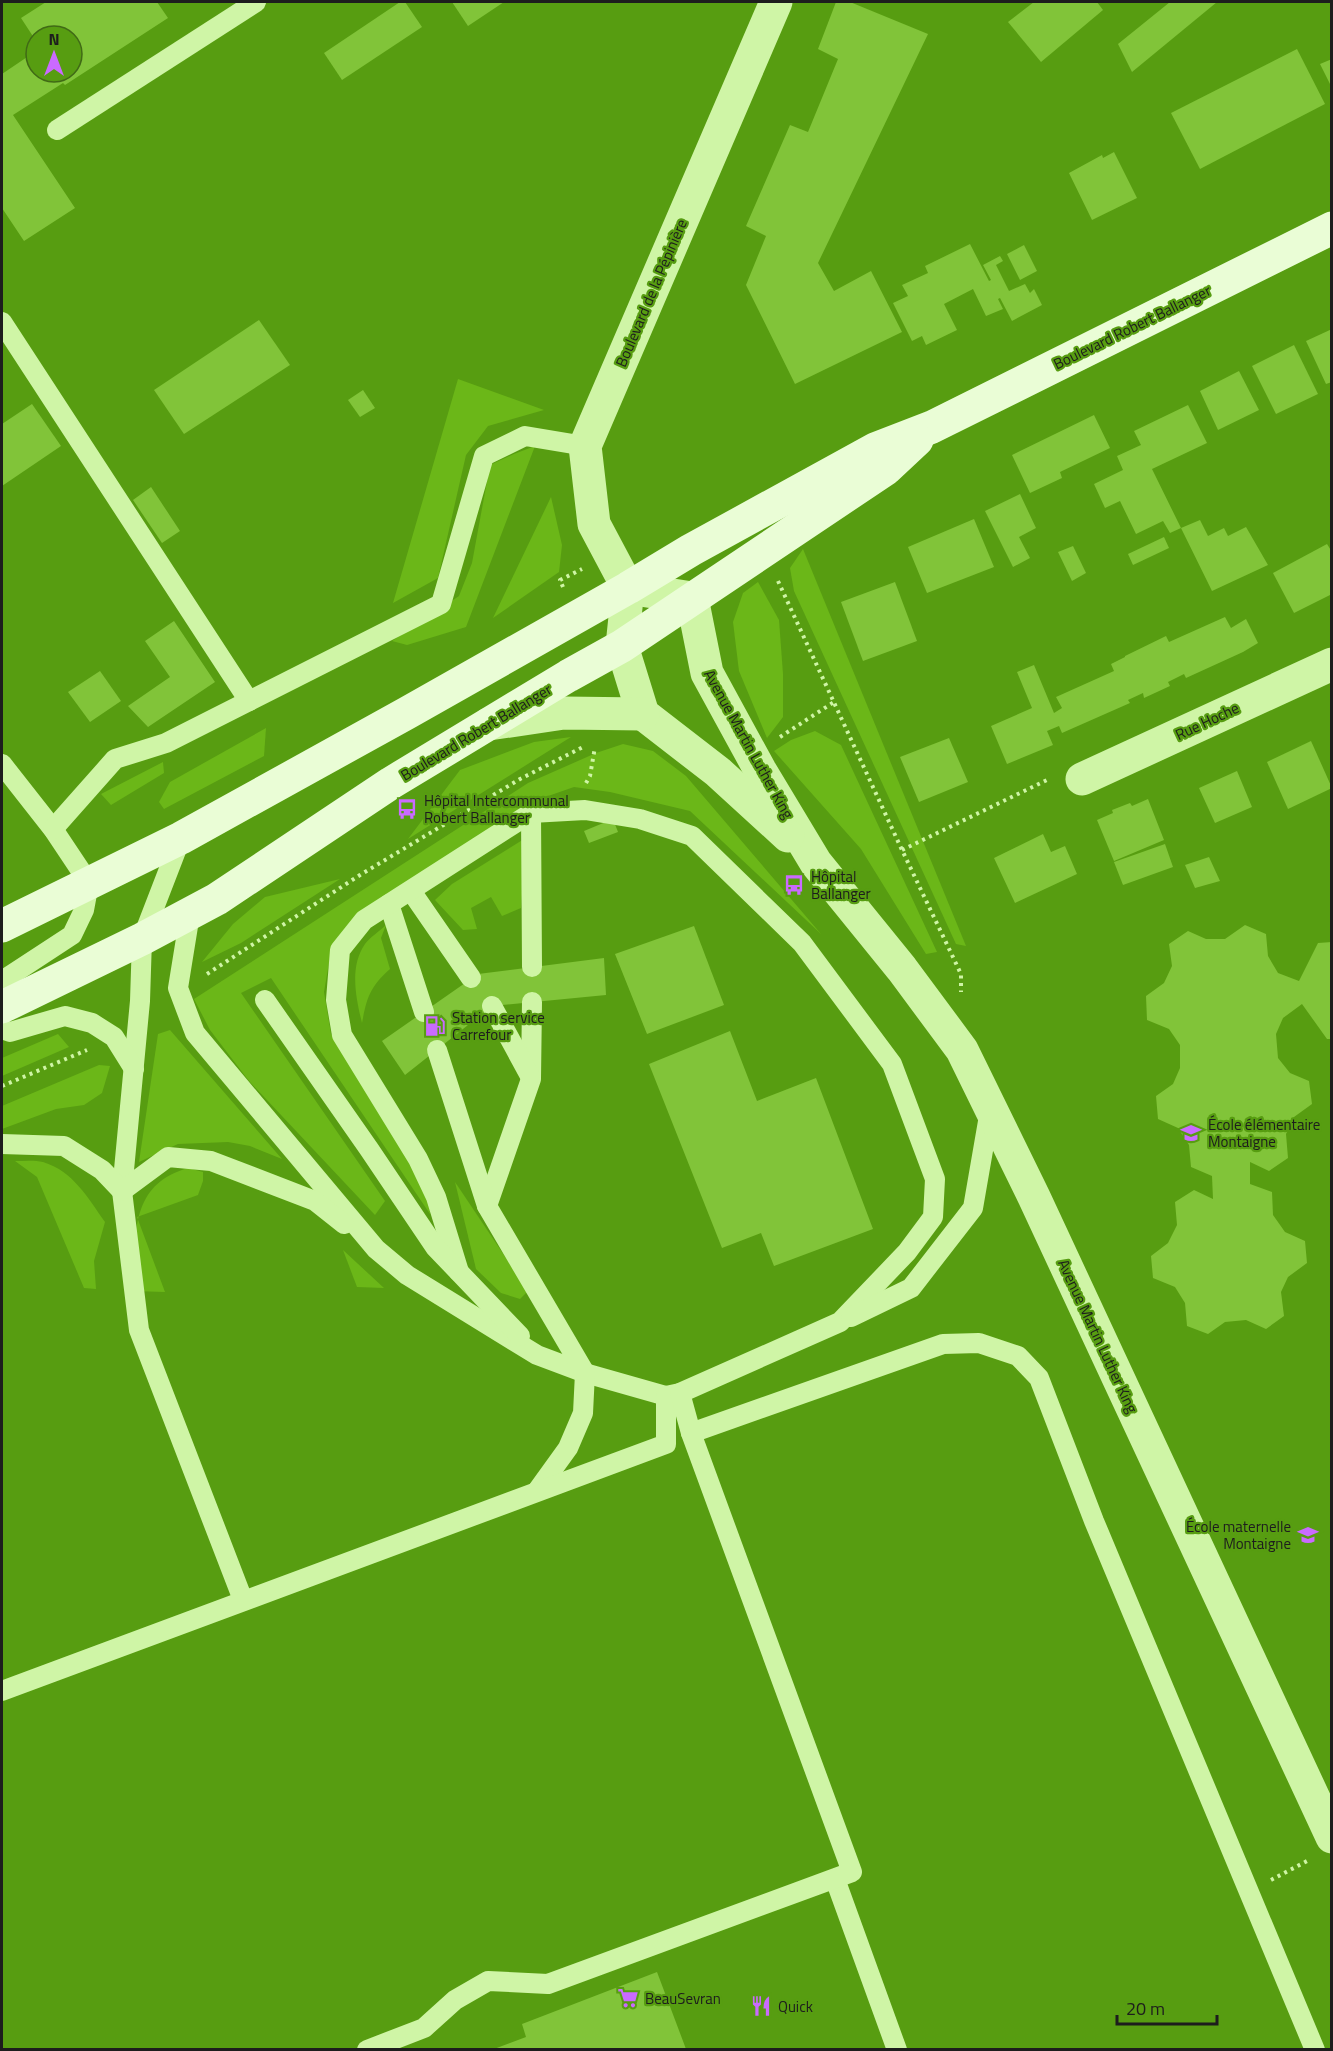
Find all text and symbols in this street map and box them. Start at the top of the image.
north arrow [24,24,84,84]
text: N [48,27,60,51]
street label: Boulevard de la Pépinière [609,215,693,371]
street label: Boulevard Robert Ballanger [1049,279,1215,375]
street label: Avenue Martin Luther King [698,665,800,823]
street label: Boulevard Robert Ballanger [396,678,556,786]
street label: Rue Hoche [1171,696,1243,746]
place label: Hôpital Intercommunal Robert Ballanger [424,789,569,829]
bus stop icon: Hôpital Intercommunal Robert Ballanger [395,797,419,821]
place label: Hôpital Ballanger [811,865,871,905]
bus stop icon: Hôpital Ballanger [782,873,806,897]
place label: Station service Carrefour [452,1006,545,1046]
fuel station icon: Station service Carrefour [423,1014,447,1038]
place label: École élémentaire Montaigne [1208,1113,1320,1153]
school or university icon: École élémentaire Montaigne [1179,1121,1203,1145]
street label: Avenue Martin Luther King [1052,1255,1144,1417]
place label: École maternelle Montaigne [1186,1515,1291,1555]
school or university icon: École maternelle Montaigne [1296,1523,1320,1547]
supermarket icon: BeauSevran [616,1986,640,2010]
place label: BeauSevran [645,1987,721,2010]
scale bar [1117,1988,1218,2026]
restaurant icon: Quick [749,1994,773,2018]
place label: Quick [778,1995,813,2018]
text: 20 m [1126,1995,1165,2022]

